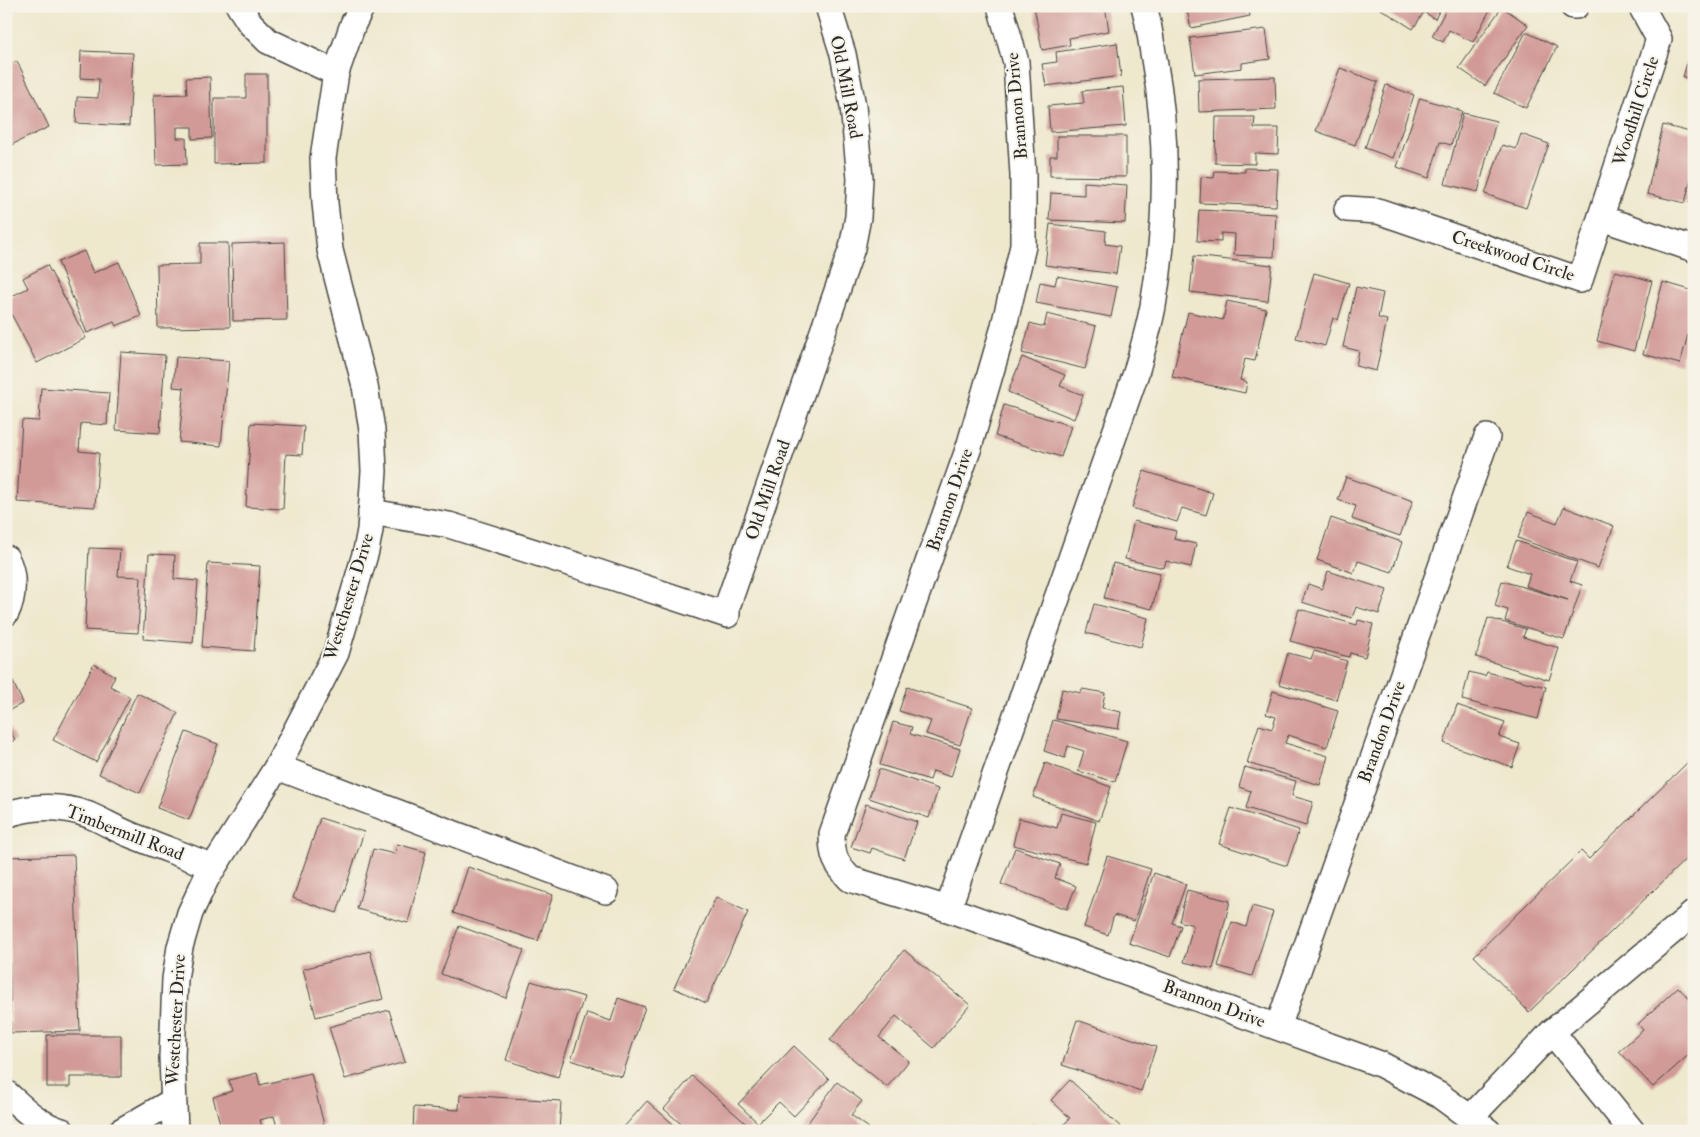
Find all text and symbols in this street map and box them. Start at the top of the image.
street label: Old Mill Road [825,33,867,141]
street label: Brannon Drive [1001,51,1033,160]
street label: Woodhill Circle [1607,53,1665,170]
street label: Creekwood Circle [1449,225,1578,287]
street label: Old Mill Road [740,437,796,543]
street label: Brannon Drive [922,445,978,554]
street label: Westchester Drive [318,530,379,664]
street label: Brandon Drive [1353,677,1411,786]
street label: Timbermill Road [63,800,187,866]
street label: Westchester Drive [161,953,191,1087]
street label: Brannon Drive [1160,975,1269,1033]

